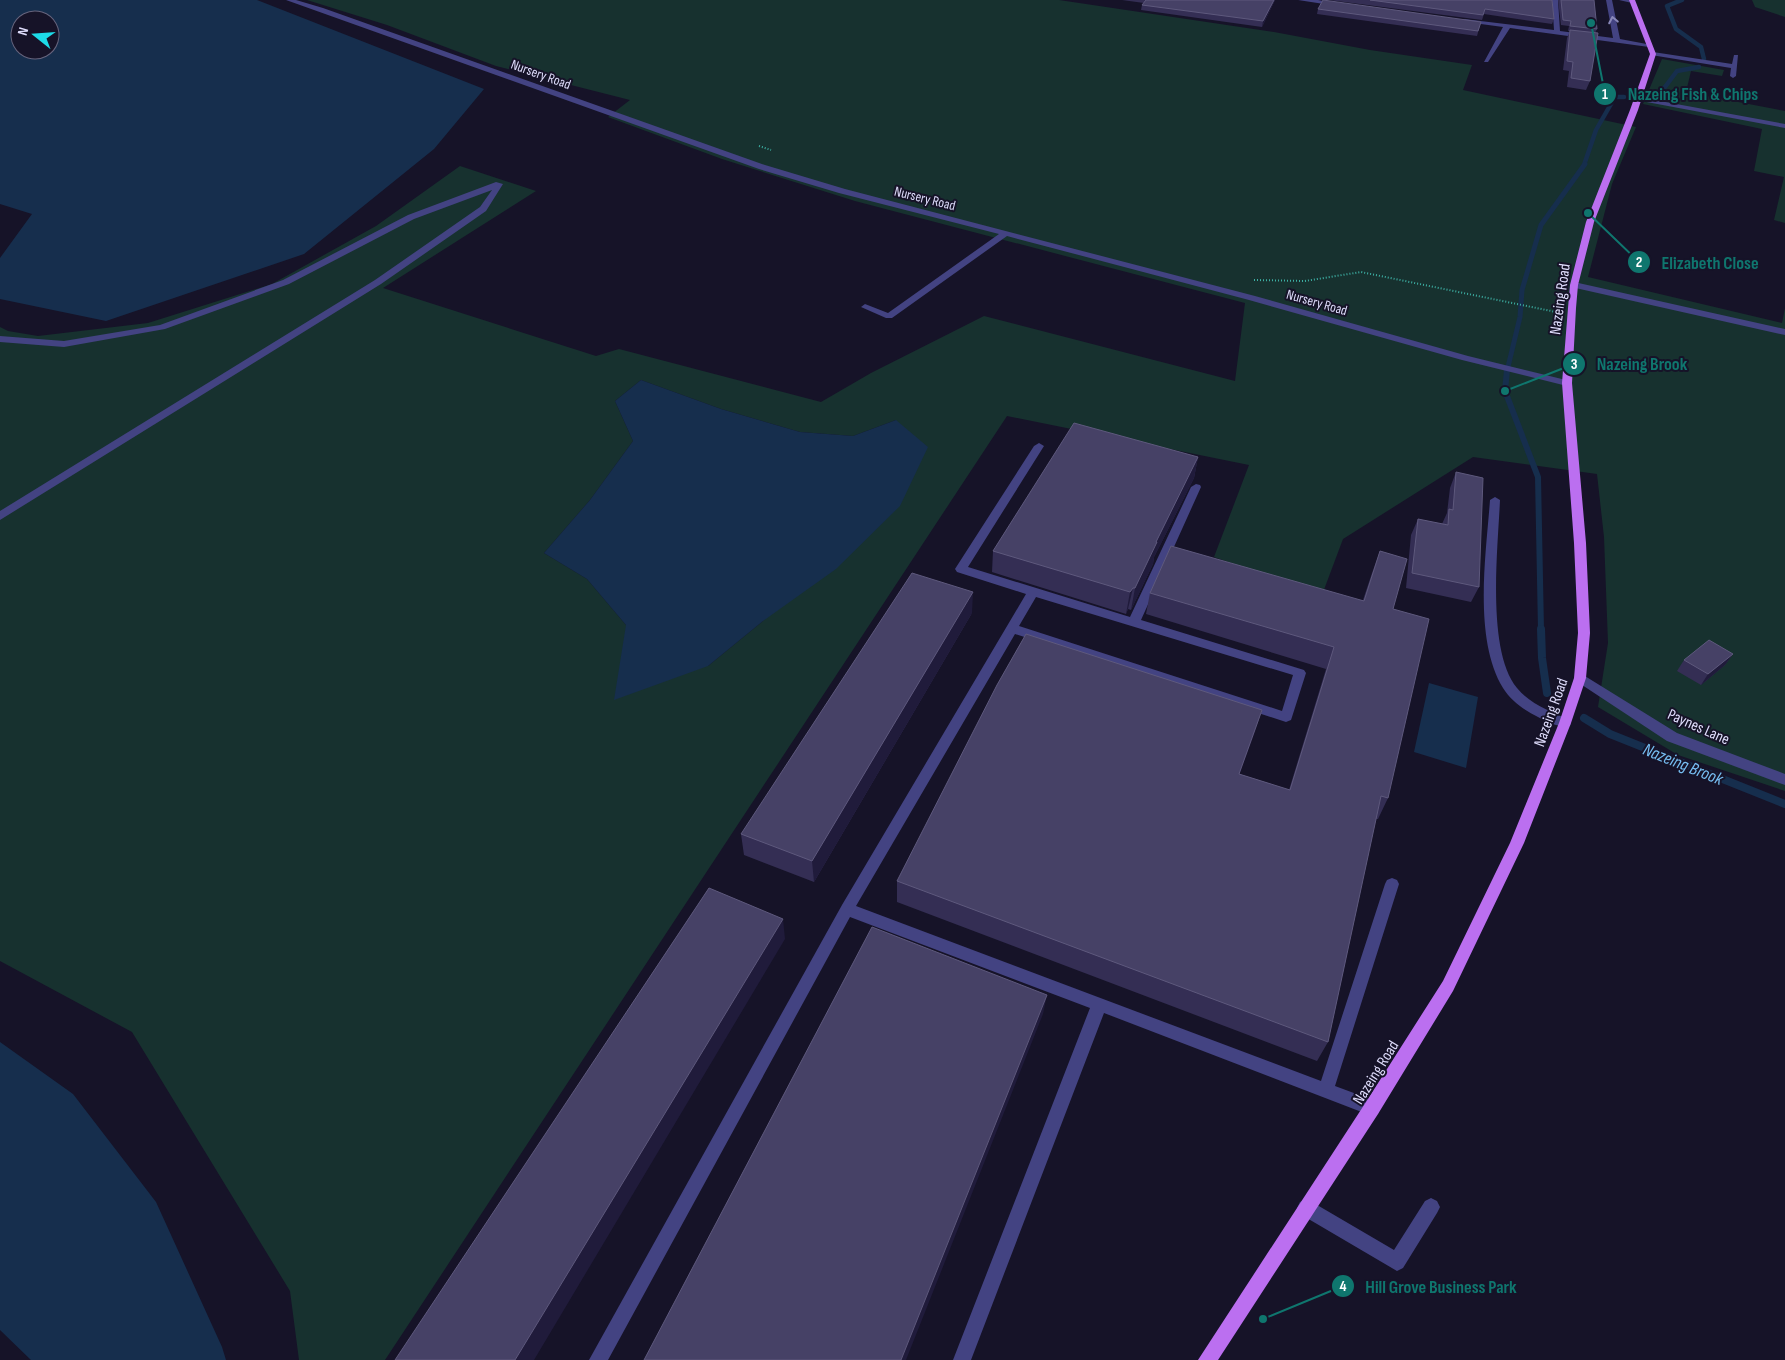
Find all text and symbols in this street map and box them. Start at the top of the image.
north arrow [10,10,60,60]
one-way arrow [1608,16,1618,25]
text: N [14,25,32,37]
street label: Nursery Road [509,56,573,93]
callout: Nazeing Fish & Chips [1593,77,1768,110]
text: Nazeing Fish & Chips [1628,84,1758,105]
text: 1 [1602,85,1608,104]
street label: Nursery Road [892,183,957,214]
callout: Elizabeth Close [1626,246,1769,279]
text: 2 [1636,253,1642,272]
text: Elizabeth Close [1661,253,1759,274]
street label: Nazeing Road [1546,262,1575,336]
street label: Nursery Road [1284,286,1349,319]
callout: Nazeing Brook [1562,348,1697,381]
text: Nazeing Brook [1597,354,1688,375]
text: 3 [1571,355,1578,374]
street label: Nazeing Road [1530,676,1573,749]
street label: Paynes Lane [1665,705,1732,749]
water label: Nazeing Brook [1640,739,1727,790]
street label: Nazeing Road [1349,1037,1403,1108]
callout: Hill Grove Business Park [1330,1270,1526,1303]
text: 4 [1340,1277,1347,1296]
text: Hill Grove Business Park [1365,1277,1517,1298]

